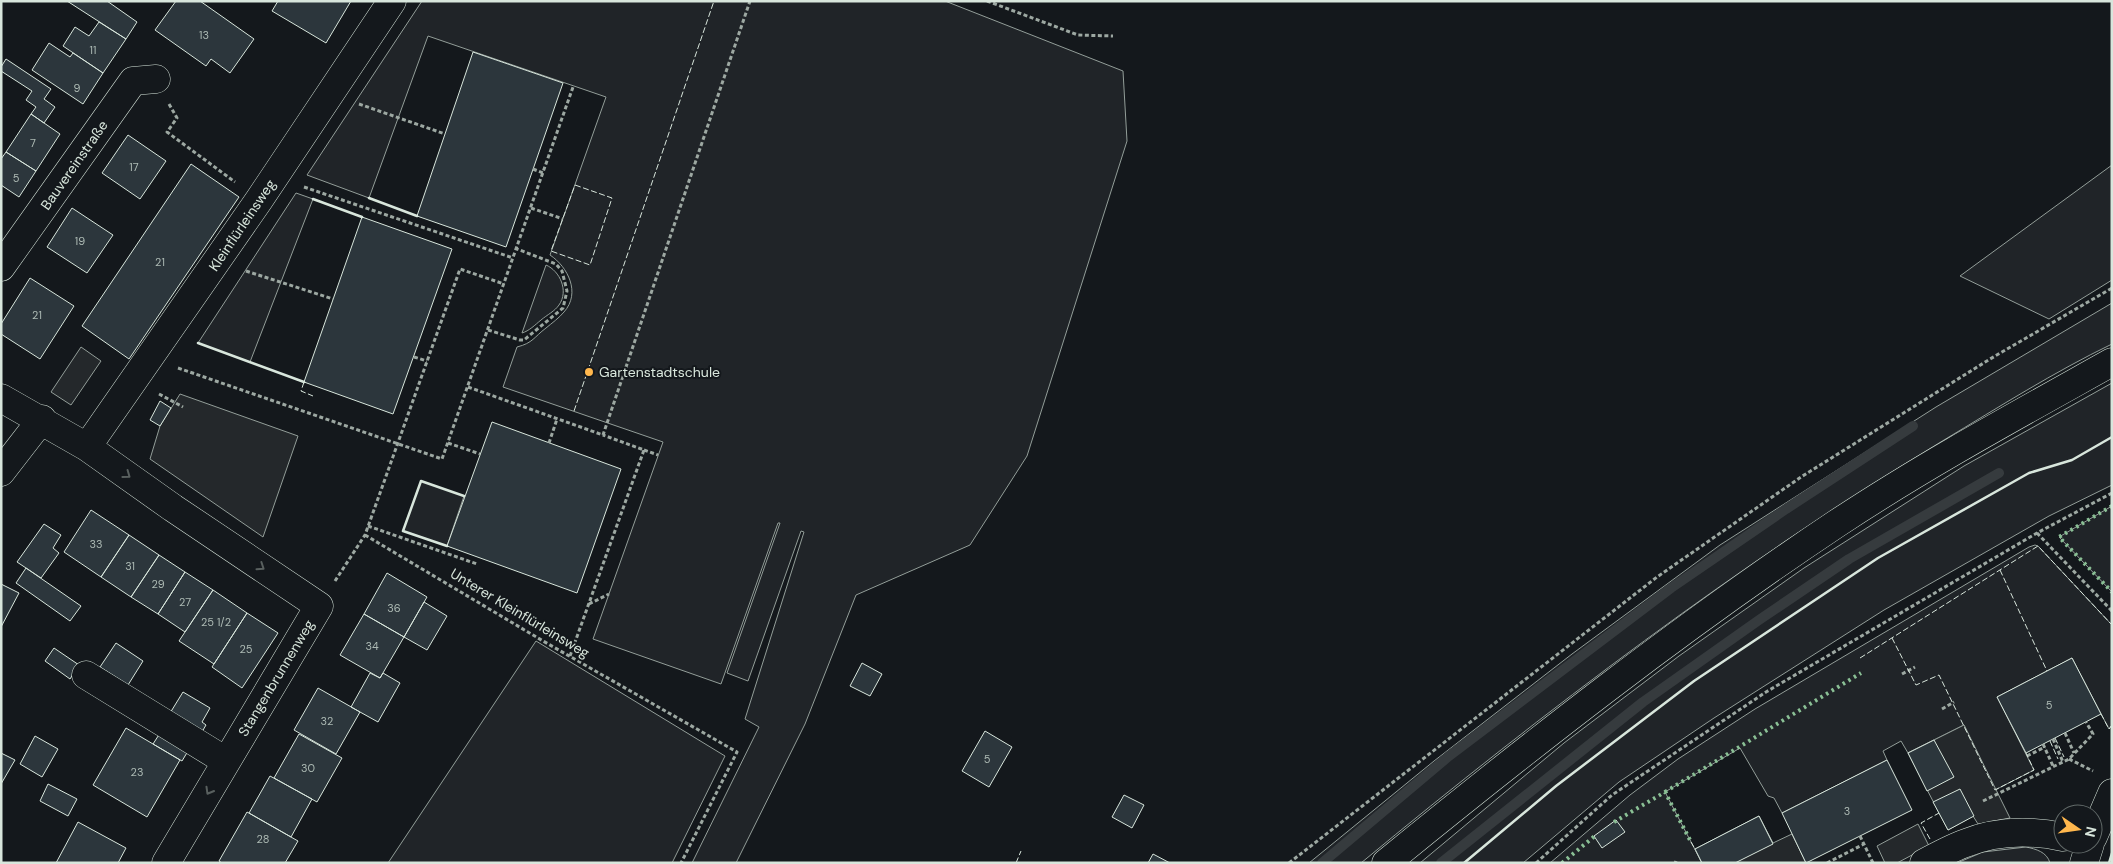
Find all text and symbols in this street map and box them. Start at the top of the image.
house number: 13 [199,28,209,42]
house number: 11 [90,43,96,57]
house number: 9 [74,81,81,95]
street label: Bauvereinstraße [36,117,112,213]
house number: 7 [30,136,36,150]
house number: 17 [129,160,139,174]
house number: 5 [13,171,20,185]
street label: Kleinflürleinsweg [205,175,280,274]
house number: 19 [75,234,85,248]
house number: 21 [155,255,165,269]
house number: 21 [32,308,42,322]
place label: Gartenstadtschule [599,363,720,381]
marker: Gartenstadtschule [583,366,595,378]
one-way arrow [121,469,131,478]
house number: 33 [89,537,103,551]
house number: 31 [125,559,135,573]
one-way arrow [256,561,265,571]
street label: Unterer Kleinflürleinsweg [447,564,593,662]
house number: 29 [151,577,165,591]
house number: 27 [179,595,191,609]
house number: 36 [387,601,401,615]
house number: 25 1/2 [201,615,231,629]
street label: Stangenbrunnenweg [234,616,318,740]
house number: 34 [365,639,379,653]
house number: 25 [239,642,253,656]
house number: 5 [2046,698,2053,712]
house number: 32 [321,714,333,728]
house number: 5 [984,752,991,766]
house number: 30 [301,761,315,775]
house number: 23 [131,765,143,779]
one-way arrow [205,785,215,794]
house number: 3 [1844,804,1850,818]
north arrow [2053,804,2103,854]
text: N [2081,825,2101,839]
house number: 28 [257,832,269,846]

